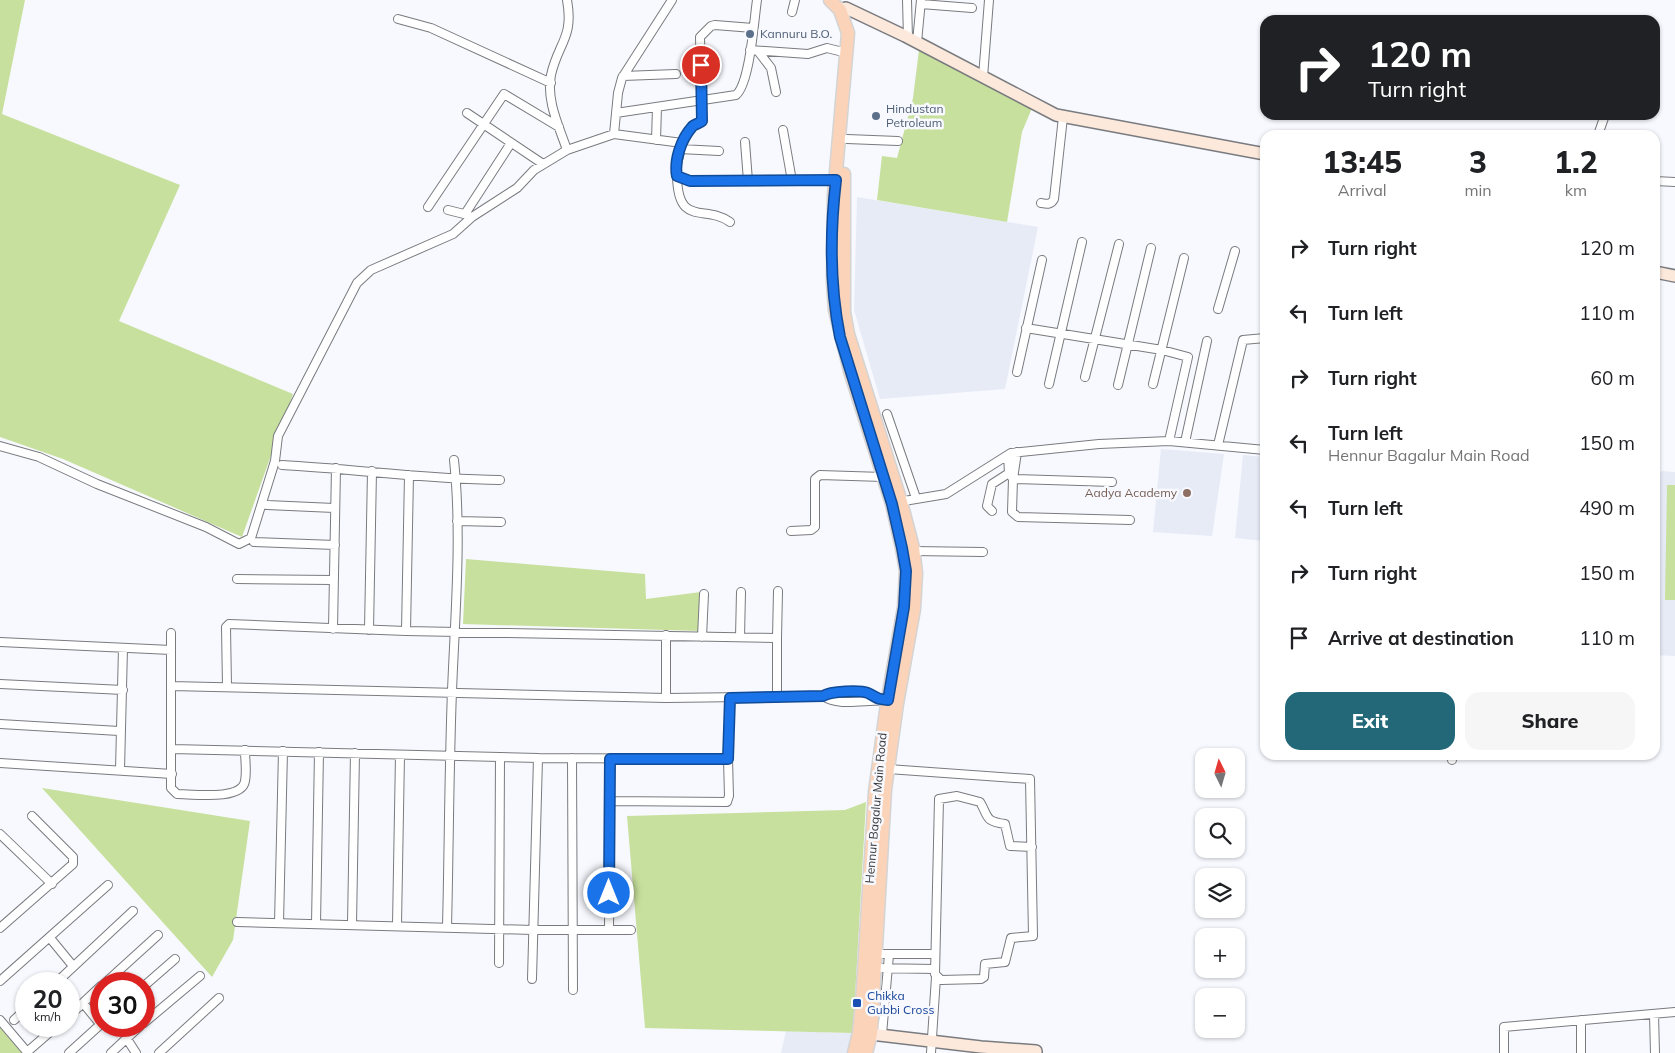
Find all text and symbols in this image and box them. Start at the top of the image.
place label: Kannuru B.O. [760,26,832,41]
marker: Kannuru B.O. [744,28,756,40]
text: 120 m [1368,32,1472,76]
icon: right [1285,35,1350,100]
pin [680,44,722,86]
icon: arrive [687,51,715,79]
text: Turn right [1368,75,1466,103]
place label: Hindustan Petroleum [886,101,944,130]
marker: Hindustan Petroleum [870,110,882,122]
text: 13:45 [1322,143,1402,181]
text: 3 [1469,143,1487,181]
text: 1.2 [1554,143,1598,181]
text: Arrival [1338,180,1387,200]
text: min [1464,180,1492,200]
text: km [1565,180,1587,200]
icon: right [1285,234,1313,262]
text: Turn right [1328,236,1417,260]
text: 120 m [1579,236,1635,260]
icon: left [1285,299,1313,327]
text: Turn left [1328,301,1403,325]
text: 110 m [1579,301,1635,325]
icon: right [1285,364,1313,392]
text: Turn right [1328,366,1417,390]
text: 60 m [1591,366,1635,390]
text: Turn left [1328,421,1403,445]
icon: left [1285,429,1313,457]
text: 150 m [1579,431,1635,455]
text: Hennur Bagalur Main Road [1328,445,1530,465]
place label: Aadya Academy [1085,485,1178,500]
marker: Aadya Academy [1181,487,1193,499]
icon: left [1285,494,1313,522]
text: Turn left [1328,496,1403,520]
text: 490 m [1579,496,1635,520]
icon: right [1285,559,1313,587]
text: Turn right [1328,561,1417,585]
text: 150 m [1579,561,1635,585]
icon: arrive [1285,624,1313,652]
text: Arrive at destination [1328,626,1514,650]
text: 110 m [1579,626,1635,650]
button: Exit [1285,692,1455,750]
button: Share [1465,692,1635,750]
street label: Hennur Bagalur Main Road [861,732,890,884]
north arrow [1195,748,1245,798]
map controls [1195,748,1245,1038]
button: search [1195,808,1245,858]
position arrow [582,866,634,918]
button: layers [1195,868,1245,918]
button: + [1195,928,1245,978]
speed limit sign: 30 [90,972,155,1037]
text: 20 [32,983,63,1014]
place label: Chikka Gubbi Cross [867,988,934,1017]
button: − [1195,988,1245,1038]
marker: Chikka Gubbi Cross [851,997,863,1009]
text: km/h [34,1009,61,1024]

